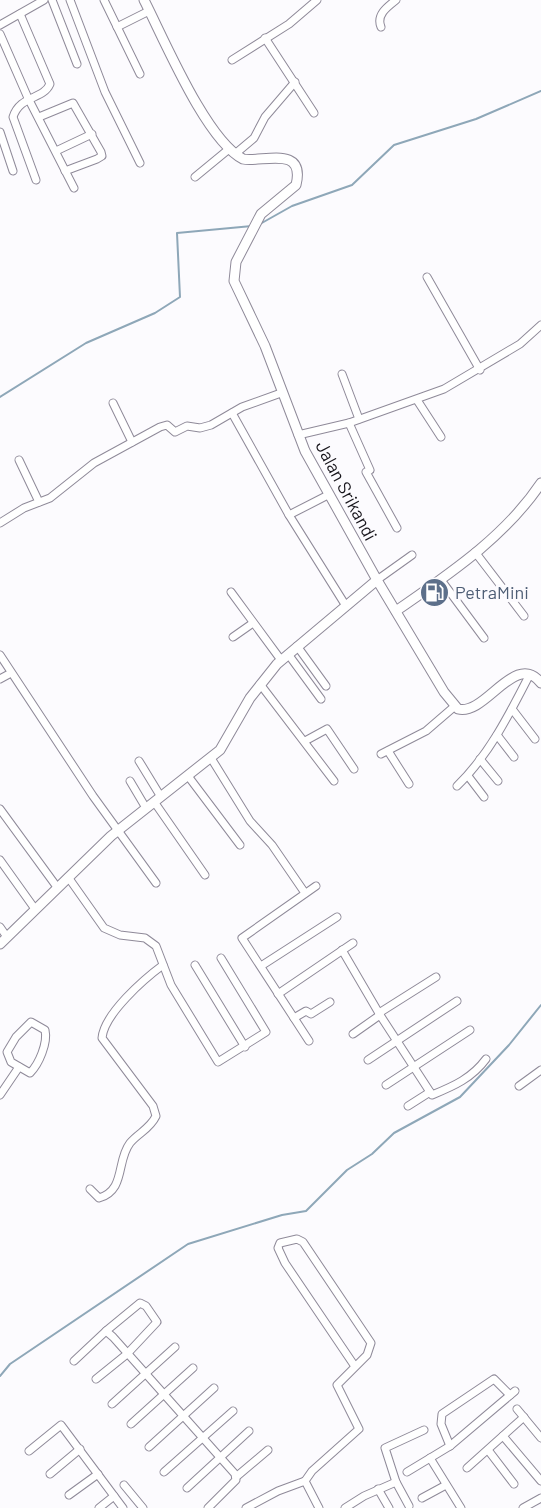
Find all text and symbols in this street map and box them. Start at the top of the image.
street label: Jalan Srikandi [311,437,382,544]
fuel station icon: PetraMini [418,577,450,609]
place label: PetraMini [455,581,529,603]

